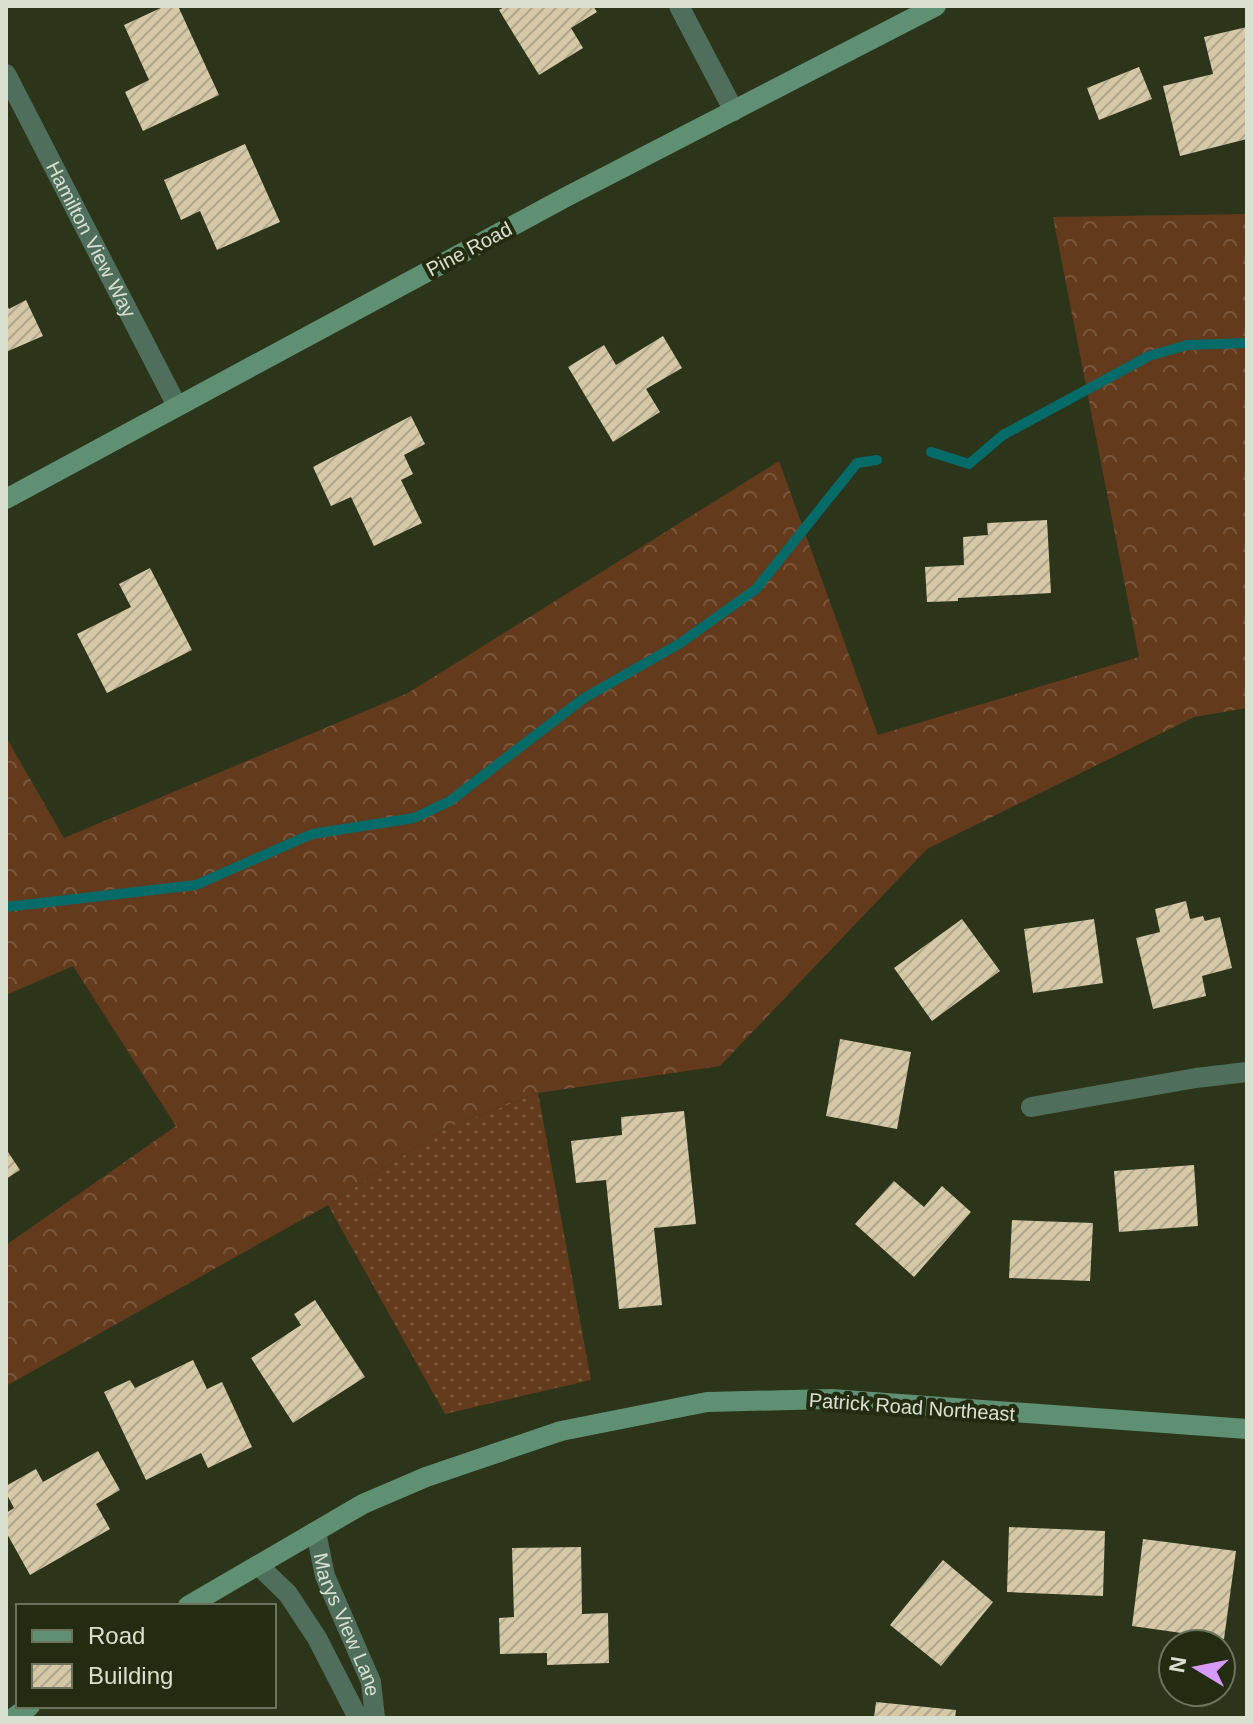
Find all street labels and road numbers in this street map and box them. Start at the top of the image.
street label: Hamilton View Way [42,158,140,321]
street label: Pine Road [423,217,515,281]
street label: Patrick Road Northeast [808,1389,1016,1425]
street label: Marys View Lane [310,1551,383,1697]

